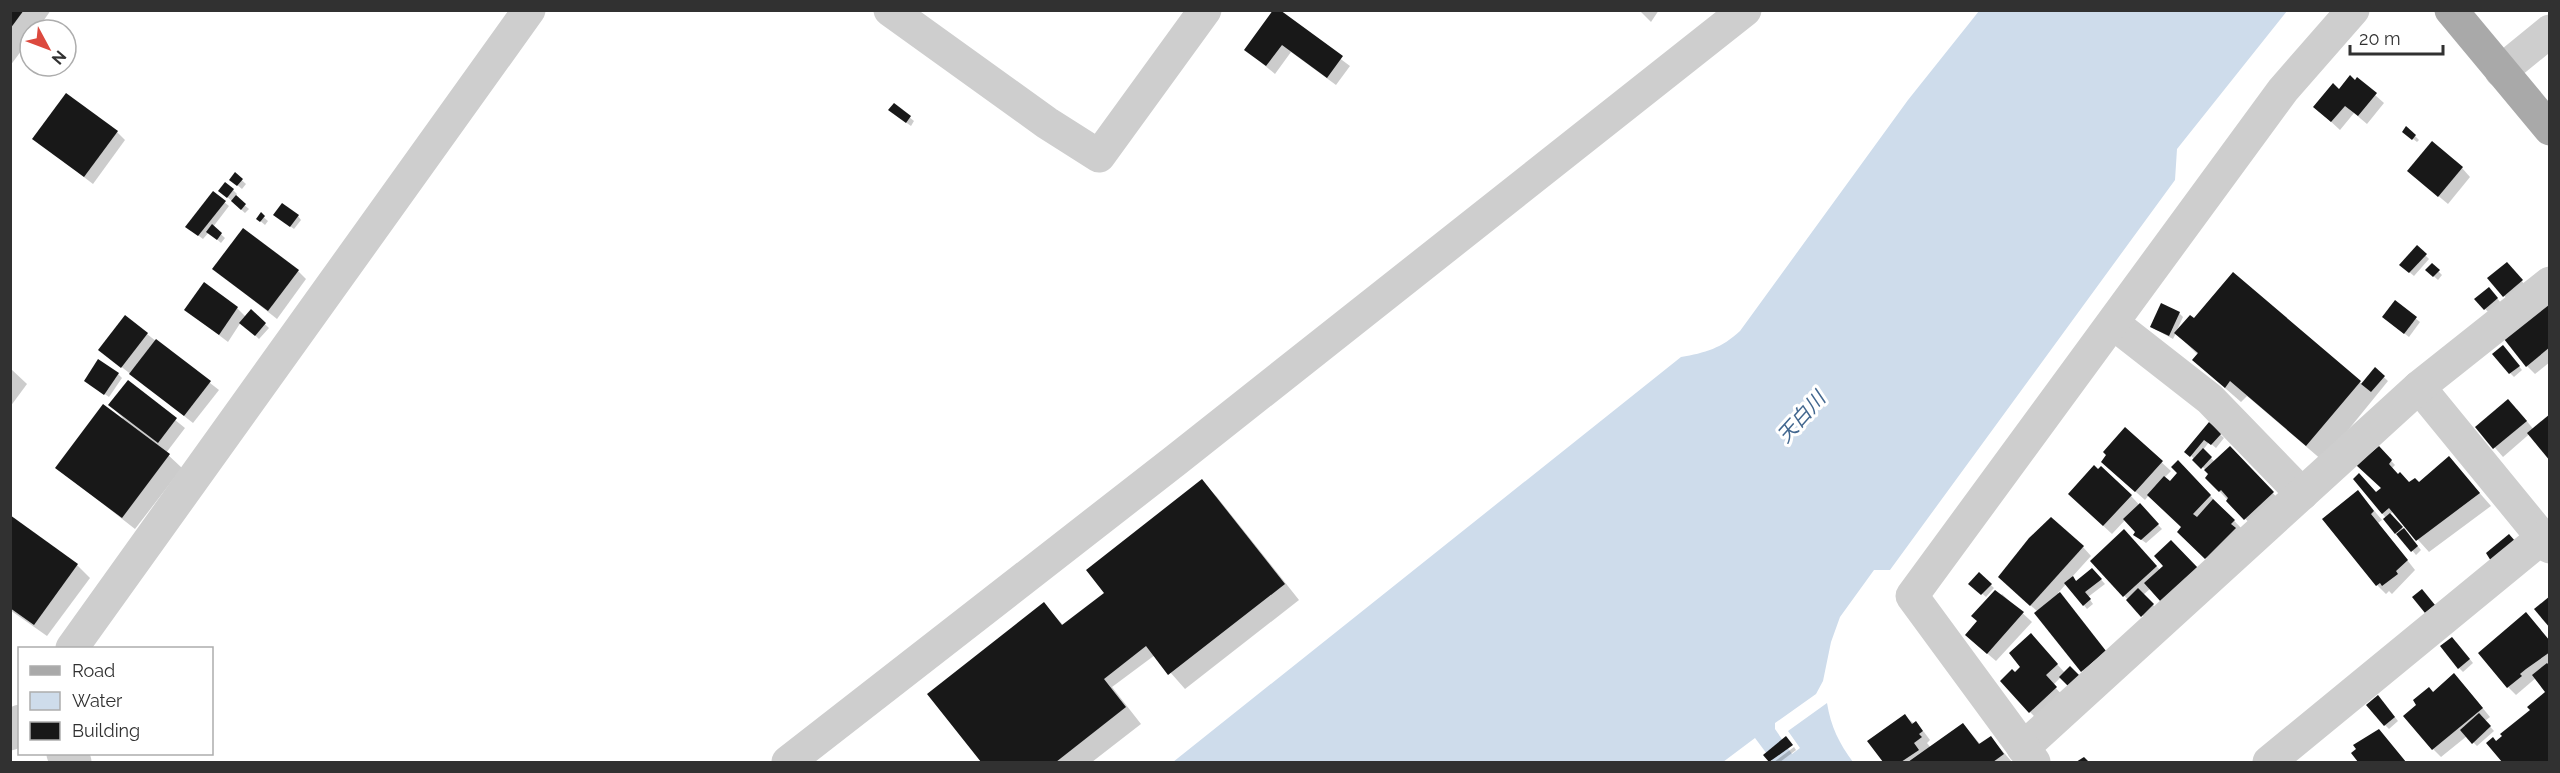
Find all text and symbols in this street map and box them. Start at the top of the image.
north arrow [18,18,78,78]
scale bar [2350,18,2443,56]
text: 20 m [2359,28,2401,49]
text: N [48,47,70,68]
water label: 天白川 [1772,385,1831,447]
legend [18,647,213,755]
text: Road [72,660,115,681]
text: Water [72,690,123,711]
text: Building [72,720,140,741]

